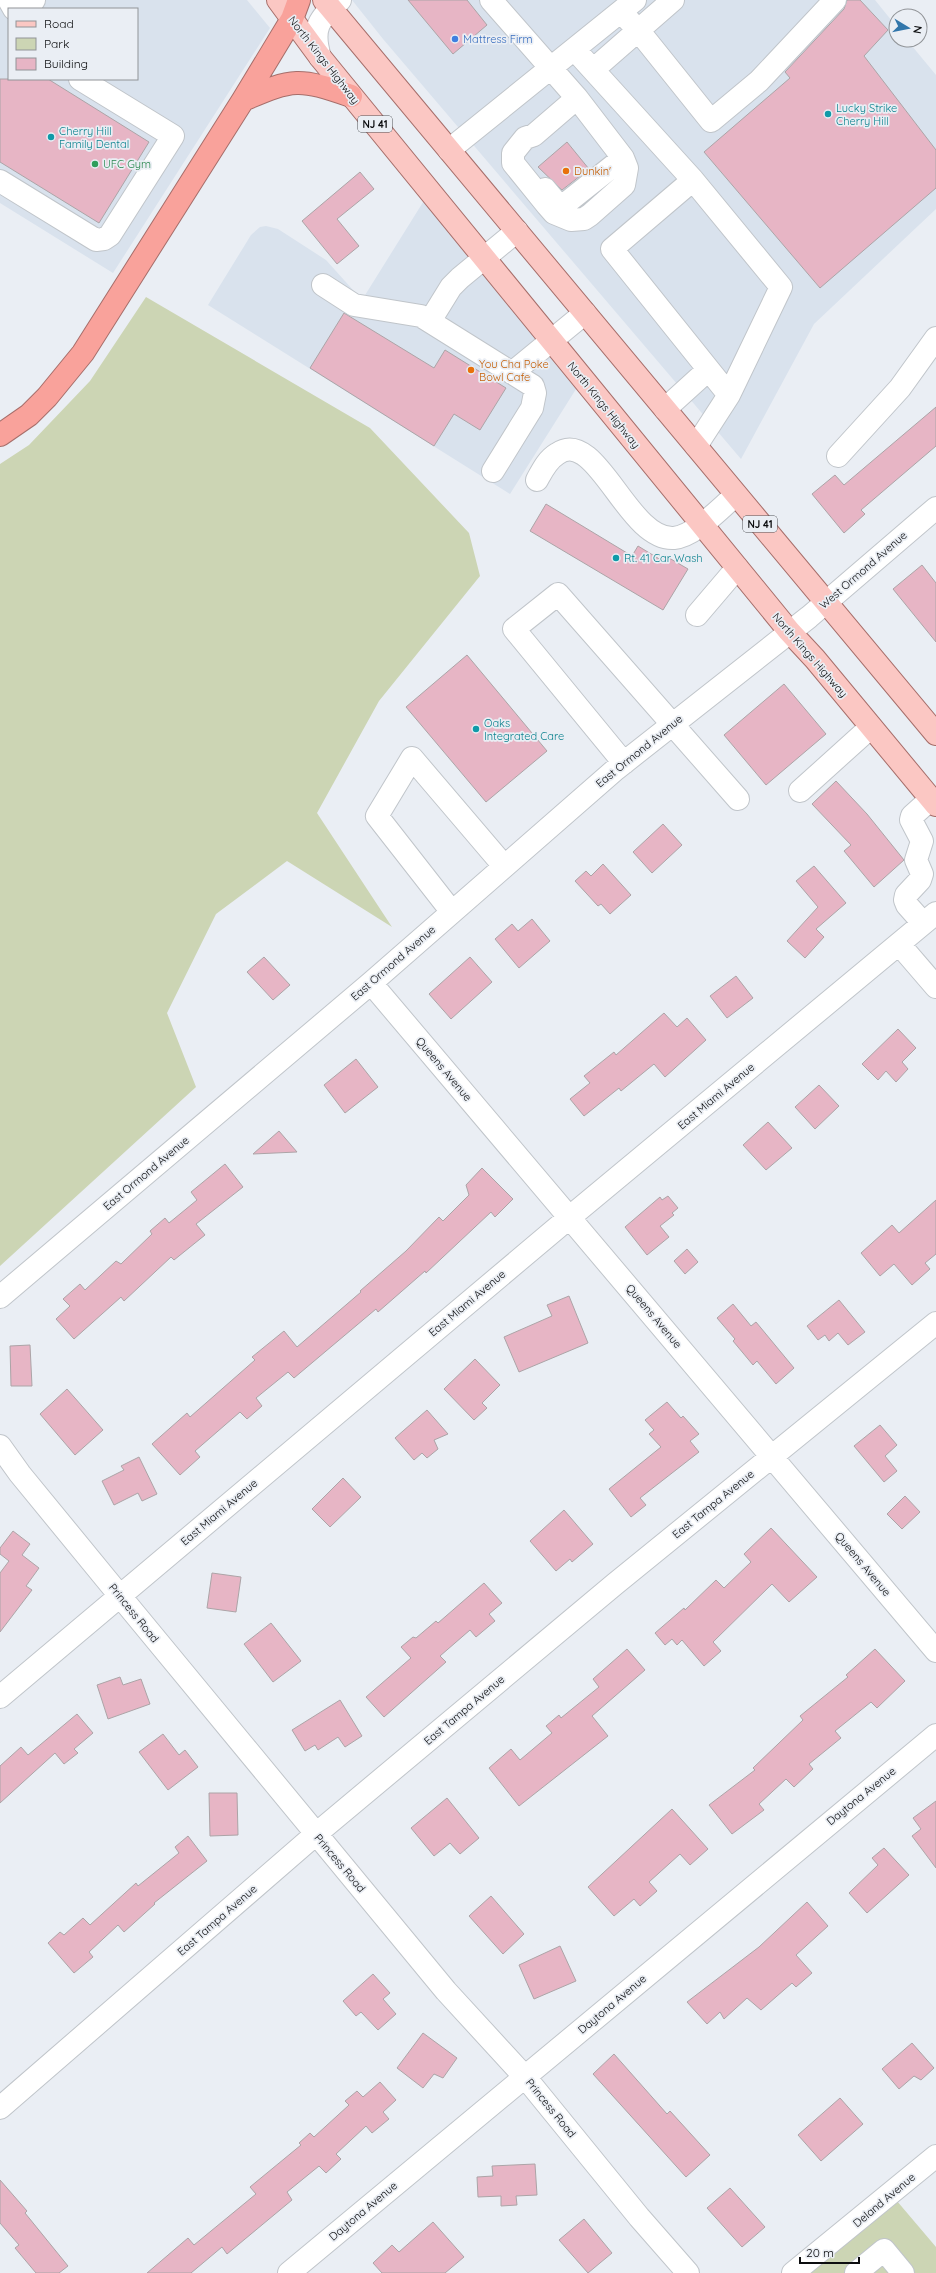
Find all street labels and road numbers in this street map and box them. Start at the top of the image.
street label: North Kings Highway [285,13,363,107]
road number: NJ 41 [358,116,392,132]
street label: North Kings Highway [565,359,643,451]
road number: NJ 41 [743,516,777,532]
street label: West Ormond Avenue [816,528,910,612]
street label: North Kings Highway [769,610,851,700]
street label: East Ormond Avenue [593,712,685,790]
street label: East Ormond Avenue [348,922,438,1004]
street label: Queens Avenue [413,1034,475,1104]
street label: East Miami Avenue [675,1060,757,1132]
street label: East Ormond Avenue [100,1133,192,1213]
street label: East Miami Avenue [426,1267,508,1339]
street label: Queens Avenue [623,1281,685,1351]
street label: East Tampa Avenue [669,1467,757,1541]
street label: East Miami Avenue [178,1476,260,1548]
street label: Queens Avenue [832,1529,894,1599]
street label: Princess Road [106,1581,162,1645]
street label: East Tampa Avenue [421,1672,507,1748]
street label: Daytona Avenue [824,1764,898,1828]
street label: Princess Road [311,1831,369,1895]
street label: East Tampa Avenue [174,1882,260,1958]
street label: Daytona Avenue [575,1971,649,2037]
street label: Princess Road [523,2076,579,2140]
street label: Deland Avenue [850,2170,918,2230]
street label: Daytona Avenue [326,2178,400,2244]

